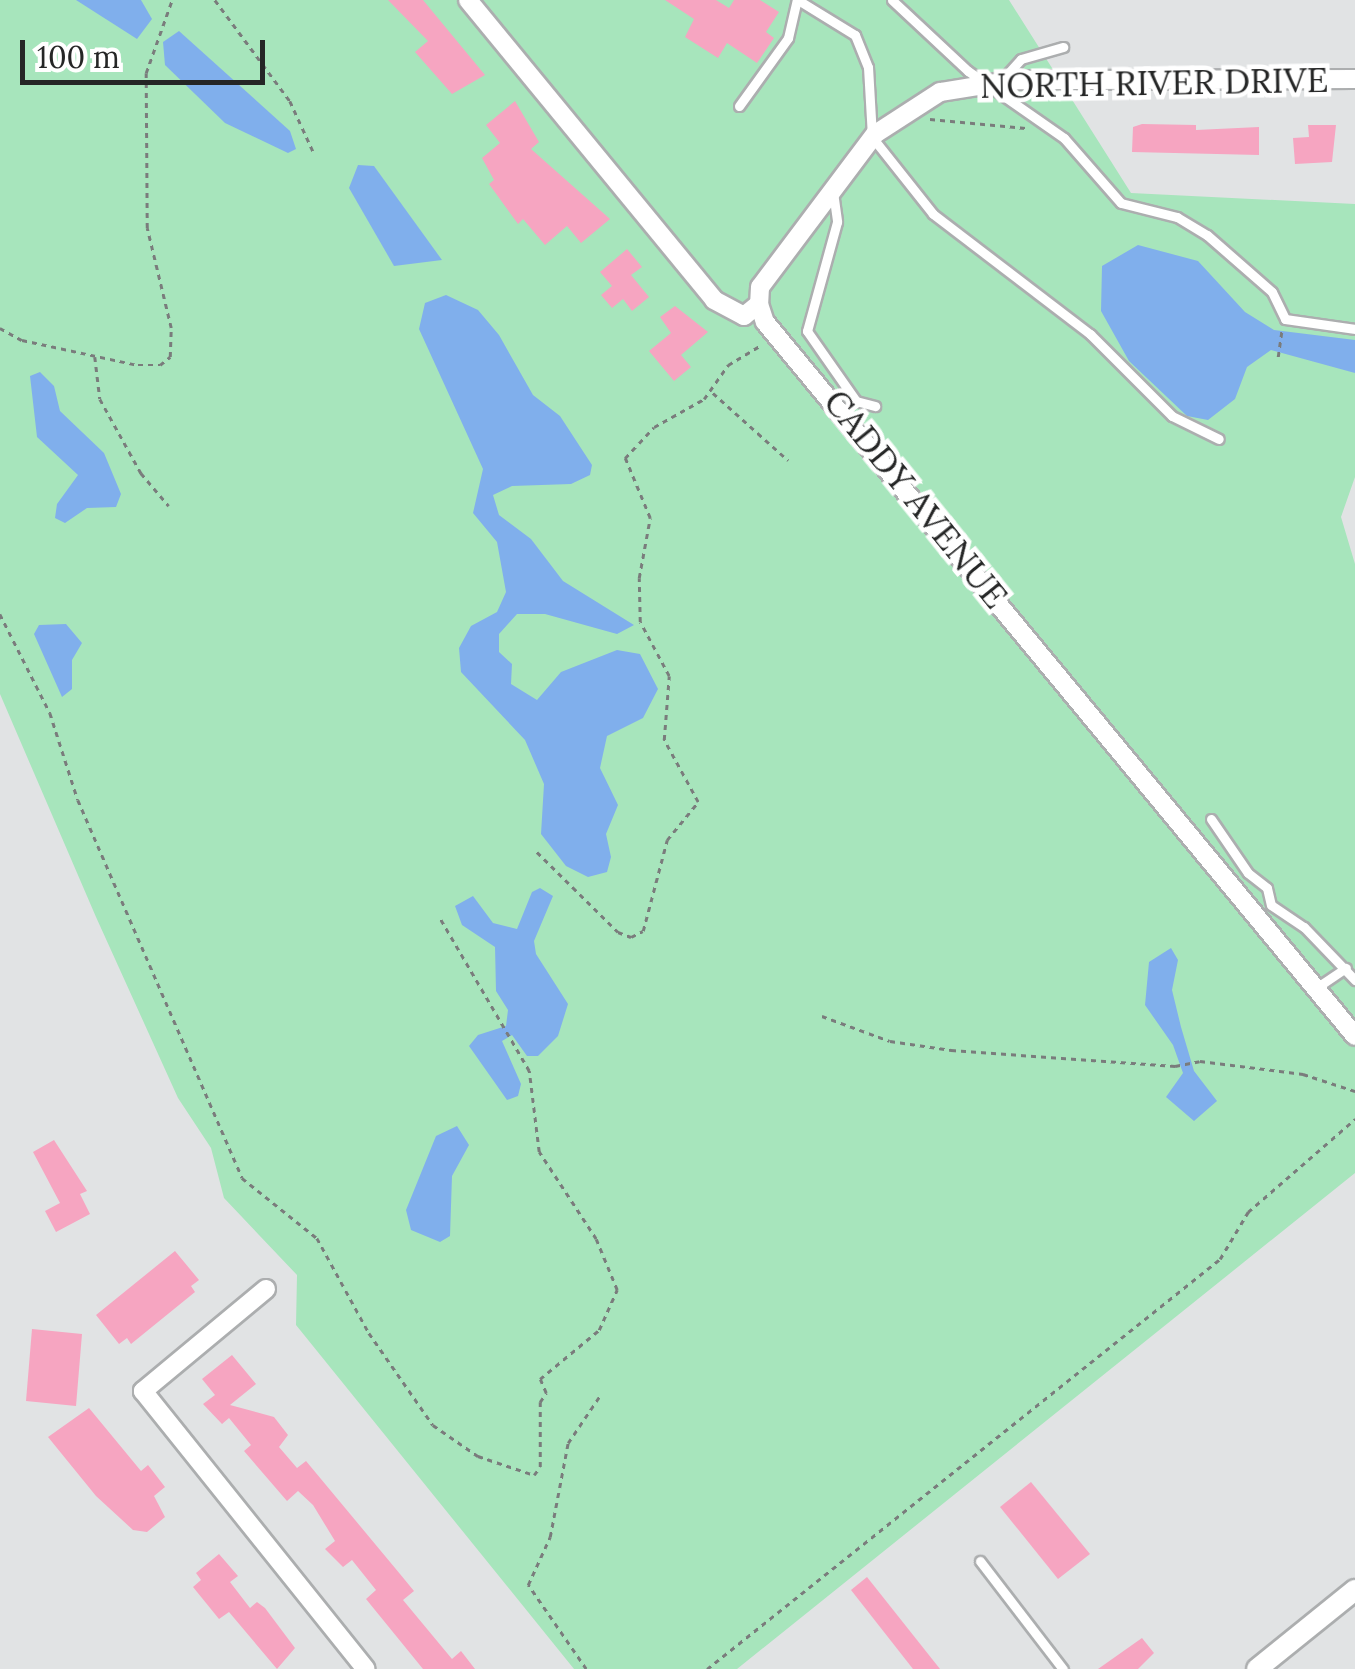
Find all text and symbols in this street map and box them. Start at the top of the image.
scale bar [25,20,270,82]
text: 100 m [37,38,120,76]
street label: NORTH RIVER DRIVE [979,59,1329,107]
street label: CADDY AVENUE [815,381,1017,617]

